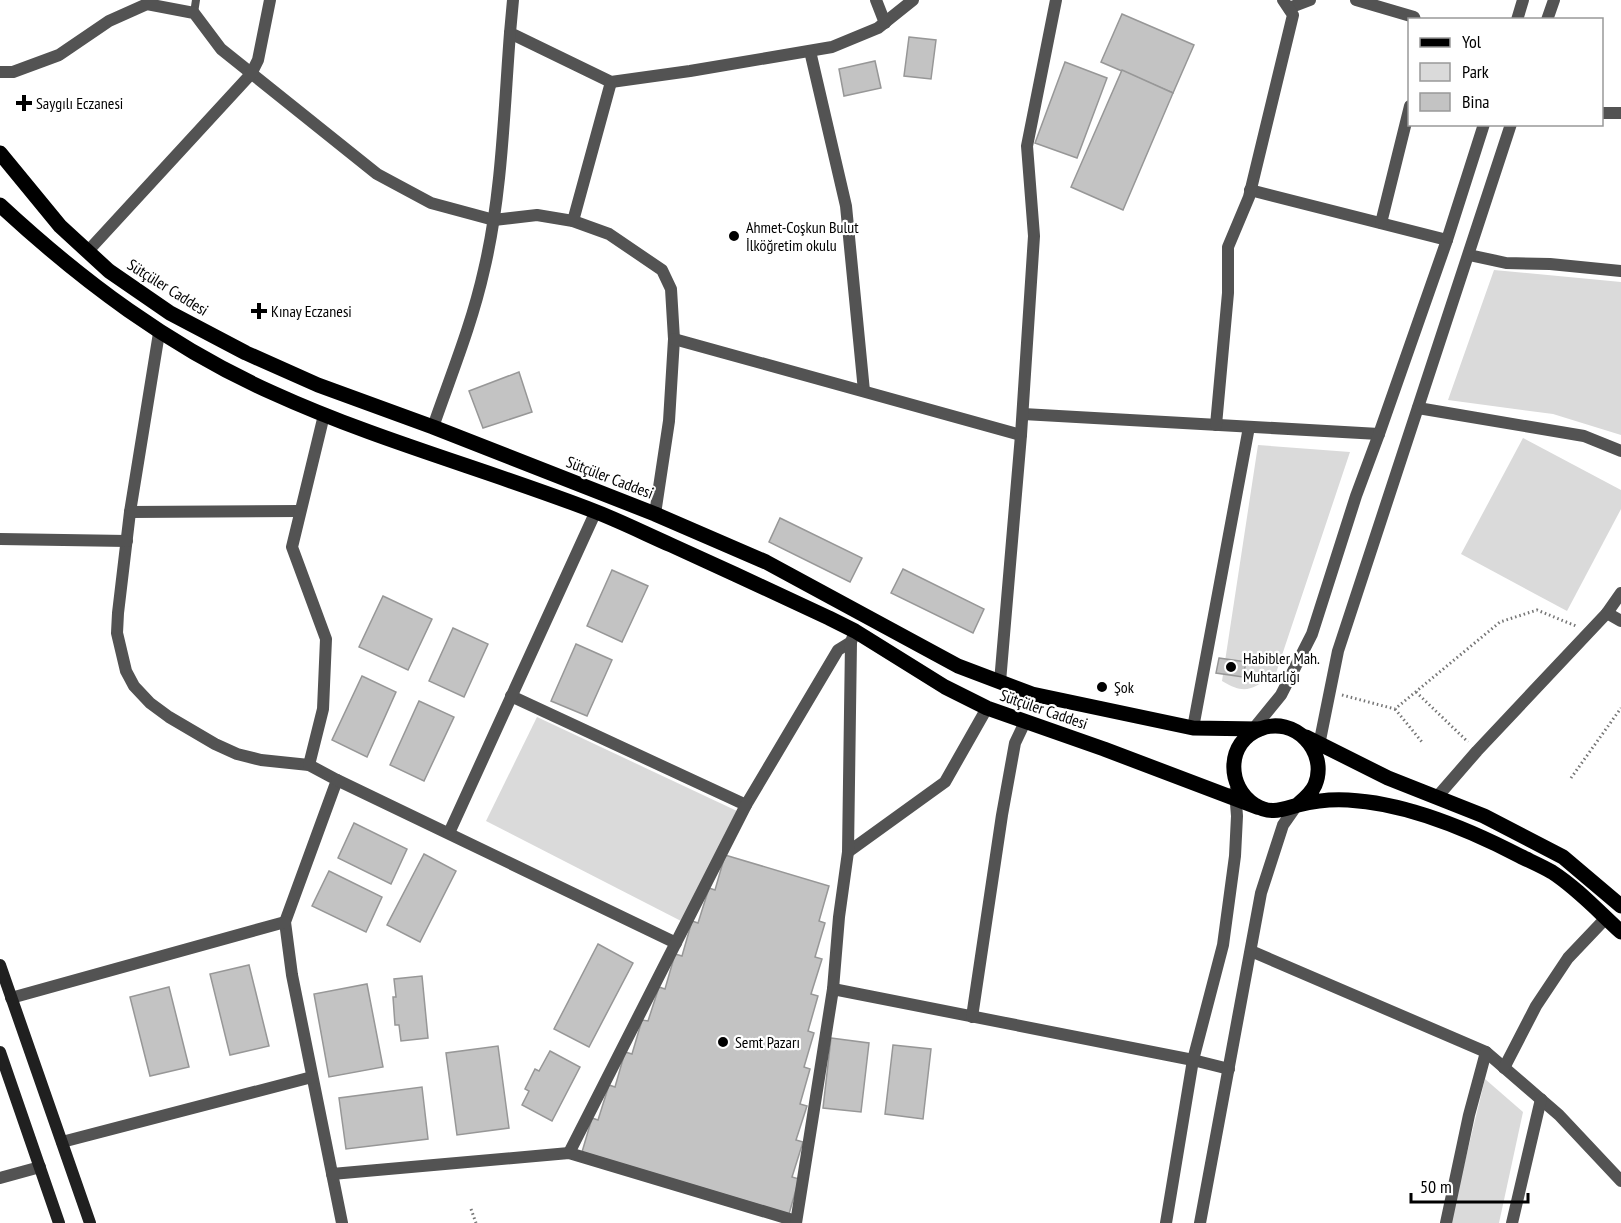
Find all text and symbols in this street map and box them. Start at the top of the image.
legend [1408,18,1603,126]
text: Yol [1462,30,1482,53]
text: Park [1462,60,1489,83]
text: Bina [1462,90,1490,113]
place label: Saygılı Eczanesi [36,93,123,113]
marker: Saygılı Eczanesi [17,96,31,110]
place label: Ahmet-Coşkun Bulut İlköğretim okulu [746,217,859,255]
marker: Ahmet-Coşkun Bulut İlköğretim okulu [727,229,741,243]
street label: Sütçüler Caddesi [124,254,212,320]
place label: Kınay Eczanesi [271,301,352,321]
marker: Kınay Eczanesi [252,304,266,318]
street label: Sütçüler Caddesi [564,451,656,503]
place label: Habibler Mah. Muhtarlığı [1243,648,1320,686]
marker: Habibler Mah. Muhtarlığı [1224,660,1238,674]
place label: Şok [1114,677,1135,697]
marker: Şok [1095,680,1109,694]
street label: Sütçüler Caddesi [997,685,1091,733]
place label: Semt Pazarı [735,1032,800,1052]
marker: Semt Pazarı [716,1035,730,1049]
scale bar [1411,1166,1528,1204]
text: 50 m [1420,1175,1452,1198]

